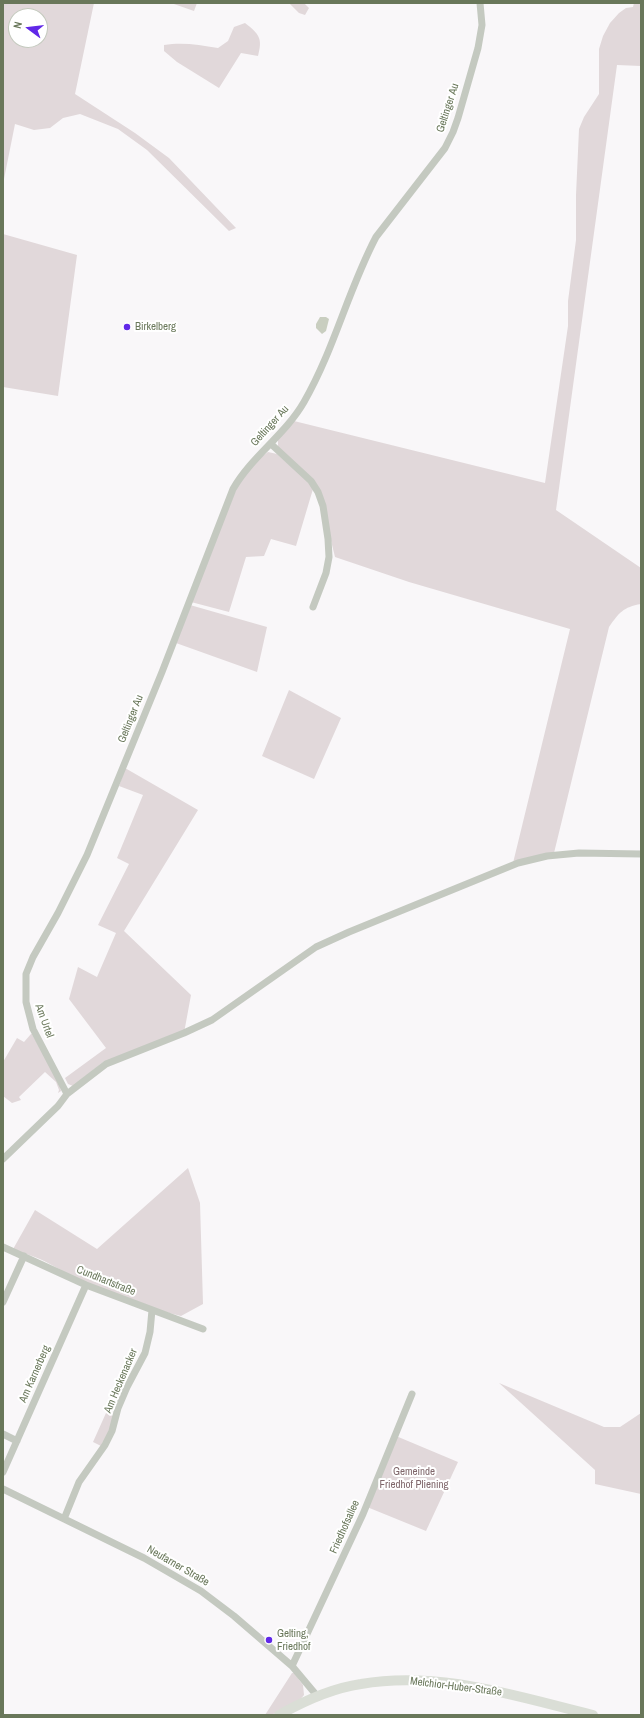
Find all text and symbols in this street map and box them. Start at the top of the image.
north arrow [8,8,48,48]
text: N [10,20,25,30]
street label: Geltinger Au [434,82,462,134]
place label: Birkelberg [135,320,176,334]
marker: Birkelberg [122,322,132,332]
street label: Geltinger Au [248,403,292,449]
street label: Geltinger Au [115,693,147,745]
street label: Am Urtel [32,1002,56,1040]
street label: Cundhartstraße [74,1263,138,1299]
street label: Am Karnerberg [17,1343,53,1405]
street label: Am Heckenacker [102,1347,140,1415]
park label: Gemeinde Friedhof Pliening [379,1465,449,1491]
street label: Friedhofsallee [327,1498,363,1556]
street label: Neufarner Straße [145,1543,211,1589]
place label: Gelting, Friedhof [277,1627,311,1653]
marker: Gelting, Friedhof [264,1635,274,1645]
street label: Melchior-Huber-Straße [409,1675,503,1699]

